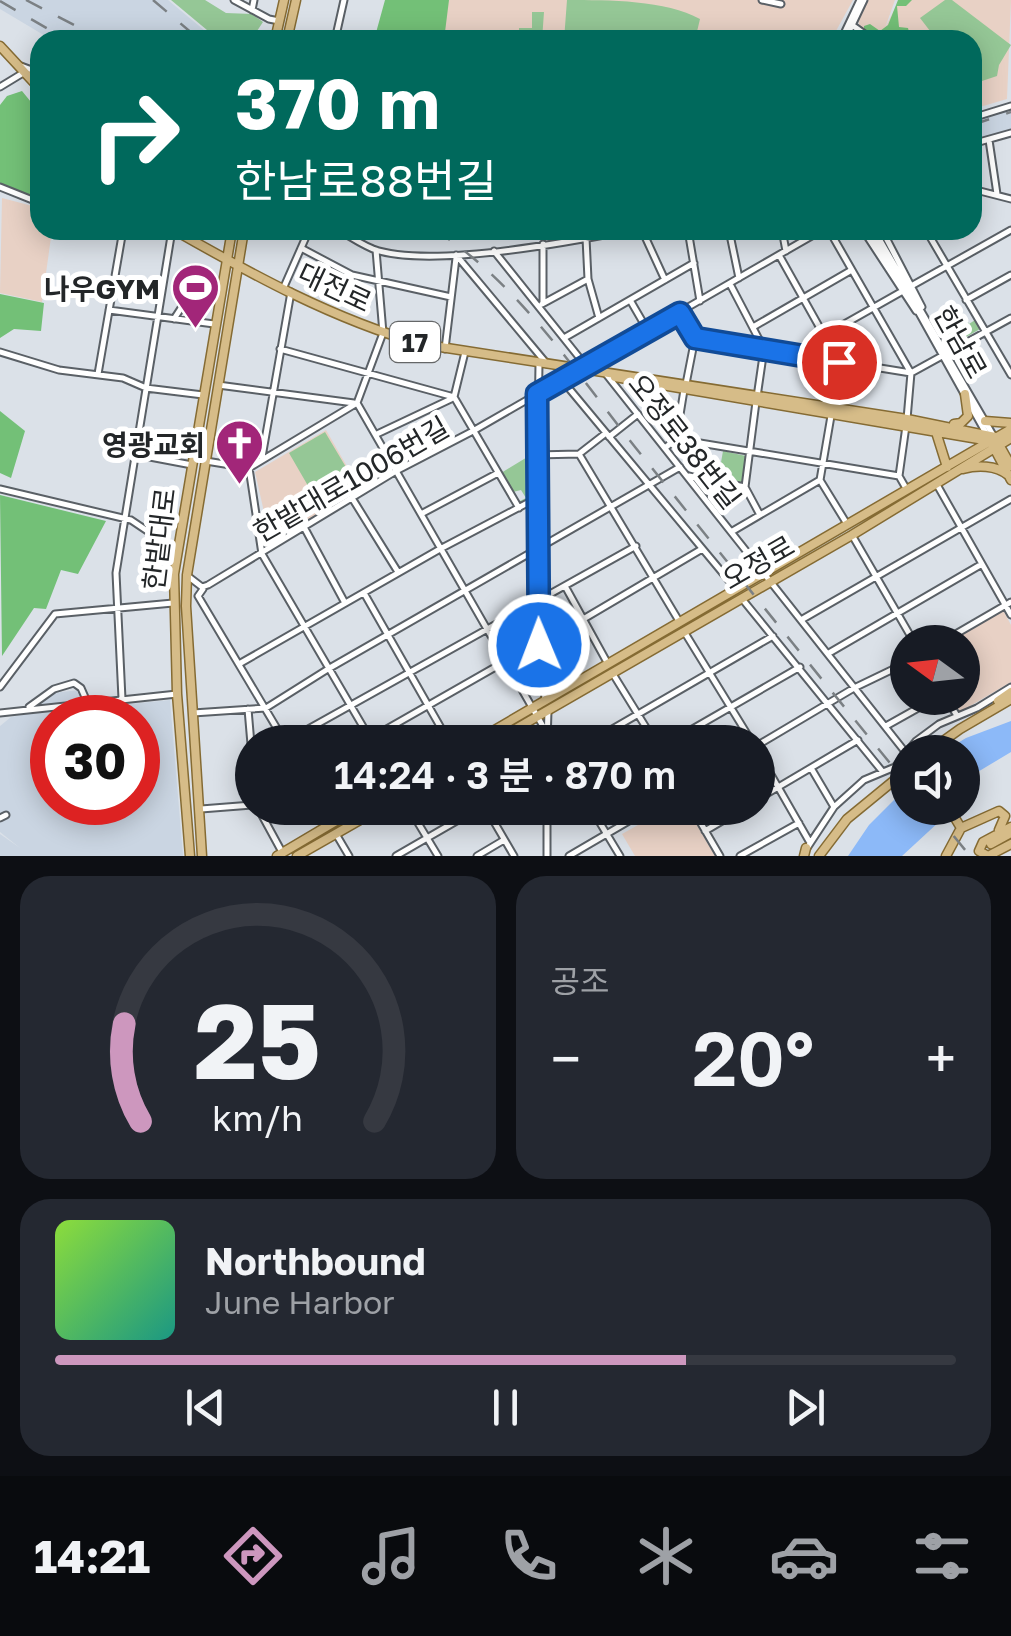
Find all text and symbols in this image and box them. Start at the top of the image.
text: 370 m [235,60,440,144]
icon: right [70,70,200,200]
text: 한남로88번길 [235,153,497,207]
street label: 대전로 [293,256,377,318]
sports icon: 나우GYM [169,262,221,330]
place label: 나우GYM [44,272,160,305]
street label: 한남로 [928,300,994,384]
pin [797,320,882,405]
road number: 17 [390,322,440,362]
icon: arrive [812,335,867,390]
street label: 오정로38번길 [622,367,748,515]
street label: 한밭대로1006번길 [248,410,454,548]
church icon: 영광교회 [214,418,266,486]
place label: 영광교회 [102,428,205,461]
street label: 한밭대로 [136,486,182,592]
street label: 오정로 [716,528,800,596]
position arrow [487,593,591,697]
north arrow [890,625,980,715]
map controls [890,625,980,825]
speed limit sign: 30 [30,695,160,825]
button: sound [890,735,980,825]
text: 14:24 · 3 분 · 870 m [334,752,676,797]
text: 공조 [551,962,609,1000]
text: 25 [194,977,321,1102]
text: 20° [692,1012,814,1103]
text: − [551,1025,581,1091]
text: + [926,1025,956,1091]
text: km/h [212,1096,303,1139]
text: Northbound [205,1238,426,1283]
text: June Harbor [205,1283,395,1321]
icon: previous [178,1380,233,1435]
icon: pause [478,1380,533,1435]
icon: next [778,1380,833,1435]
icon: directions [218,1521,288,1591]
icon: music [356,1521,426,1591]
icon: phone [494,1521,564,1591]
icon: climate [631,1521,701,1591]
icon: car [769,1521,839,1591]
icon: filters [907,1521,977,1591]
text: 14:21 [34,1529,150,1583]

